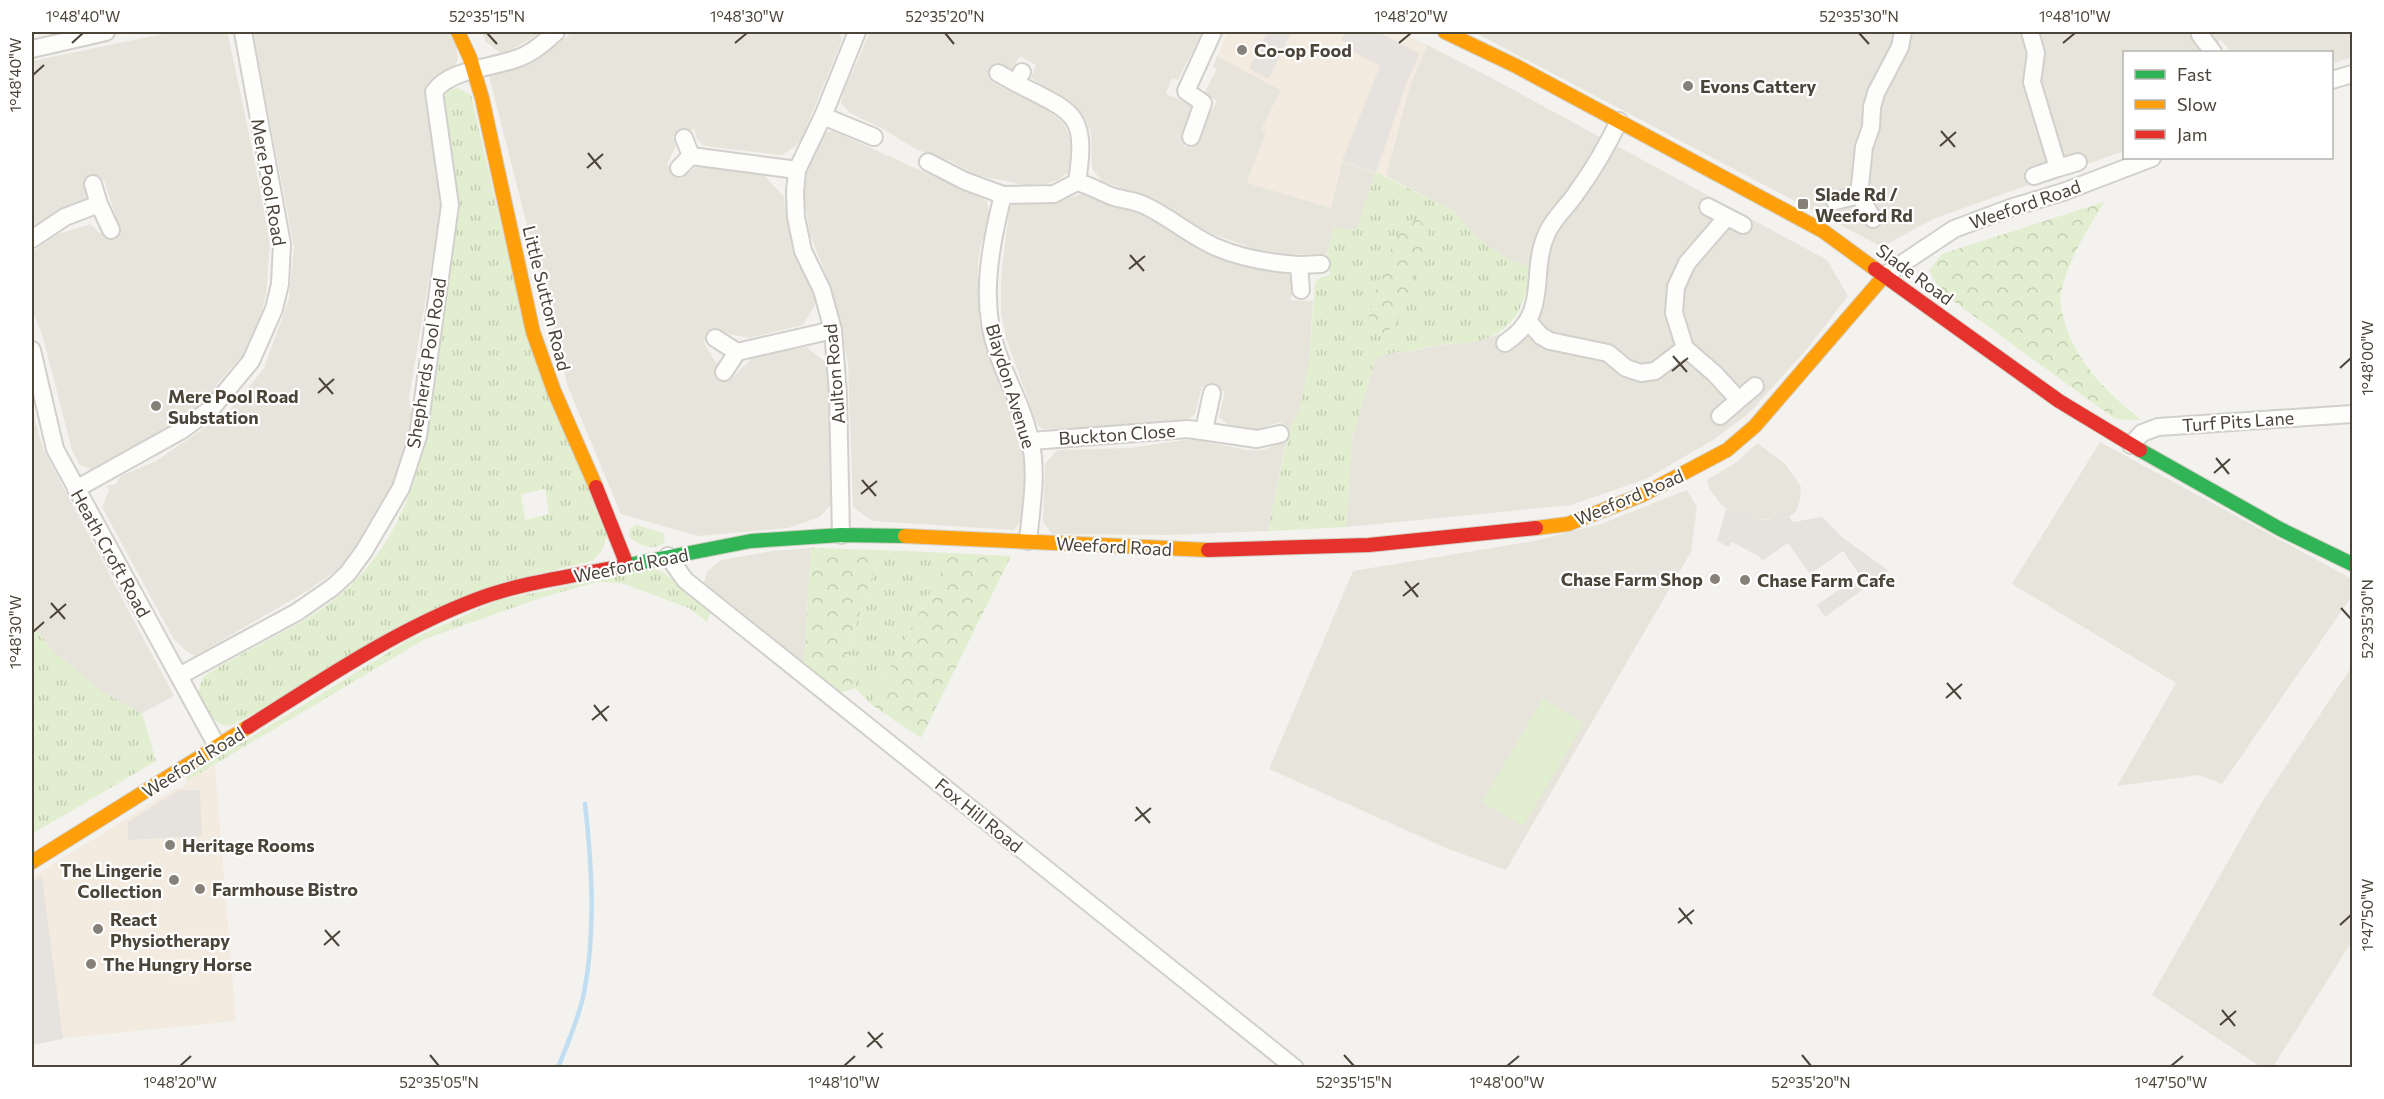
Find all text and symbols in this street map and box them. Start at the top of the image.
text: 1°48'40"W [46,7,120,25]
text: 52°35'15"N [449,7,525,25]
text: 1°48'30"W [710,7,784,25]
text: 52°35'20"N [905,7,985,25]
text: 1°48'20"W [1374,7,1448,25]
text: 52°35'30"N [1819,7,1899,25]
text: 1°48'10"W [2039,7,2111,25]
text: 1°48'40"W [6,38,24,112]
place label: Co-op Food [1254,39,1352,61]
marker: Co-op Food [1235,43,1249,57]
legend [2123,51,2333,159]
text: Fast [2177,63,2212,85]
place label: Evons Cattery [1700,75,1817,97]
marker: Evons Cattery [1681,79,1695,93]
text: Slow [2177,93,2217,115]
street label: Mere Pool Road [247,117,291,247]
text: Jam [2177,123,2207,145]
street label: Weeford Road [1967,175,2083,233]
place label: Slade Rd / Weeford Rd [1815,183,1913,226]
marker: Slade Rd / Weeford Rd [1796,197,1810,211]
street label: Little Sutton Road [518,223,576,373]
street label: Slade Road [1872,239,1958,309]
street label: Shepherds Pool Road [402,276,450,450]
text: 1°48'00"W [2358,320,2376,396]
street label: Blaydon Avenue [982,321,1040,451]
street label: Aulton Road [819,323,849,425]
place label: Mere Pool Road Substation [168,385,299,428]
marker: Mere Pool Road Substation [149,399,163,413]
street label: Turf Pits Lane [2181,406,2295,436]
street label: Buckton Close [1058,419,1176,449]
street label: Weeford Road [1571,464,1687,530]
street label: Heath Croft Road [67,485,155,621]
street label: Weeford Road [1055,532,1173,560]
street label: Weeford Road [572,543,690,587]
place label: Chase Farm Shop [1561,568,1703,590]
place label: Chase Farm Cafe [1757,569,1895,591]
marker: Chase Farm Shop [1708,572,1722,586]
marker: Chase Farm Cafe [1738,573,1752,587]
text: 52°35'30"N [2358,579,2376,659]
text: 1°48'30"W [6,595,24,669]
street label: Weeford Road [138,722,248,802]
street label: Fox Hill Road [931,773,1027,857]
place label: Heritage Rooms [182,834,315,856]
marker: Heritage Rooms [163,838,177,852]
place label: The Lingerie Collection [60,859,162,902]
marker: The Lingerie Collection [167,873,181,887]
place label: Farmhouse Bistro [212,878,358,900]
text: 1°47'50"W [2358,879,2376,951]
marker: Farmhouse Bistro [193,882,207,896]
place label: React Physiotherapy [110,908,230,951]
marker: React Physiotherapy [91,922,105,936]
place label: The Hungry Horse [103,953,252,975]
marker: The Hungry Horse [84,957,98,971]
text: 1°48'20"W [143,1073,217,1091]
text: 52°35'05"N [399,1073,479,1091]
text: 1°48'10"W [808,1073,880,1091]
text: 52°35'15"N [1316,1073,1392,1091]
text: 1°48'00"W [1469,1073,1545,1091]
text: 52°35'20"N [1771,1073,1851,1091]
text: 1°47'50"W [2135,1073,2207,1091]

